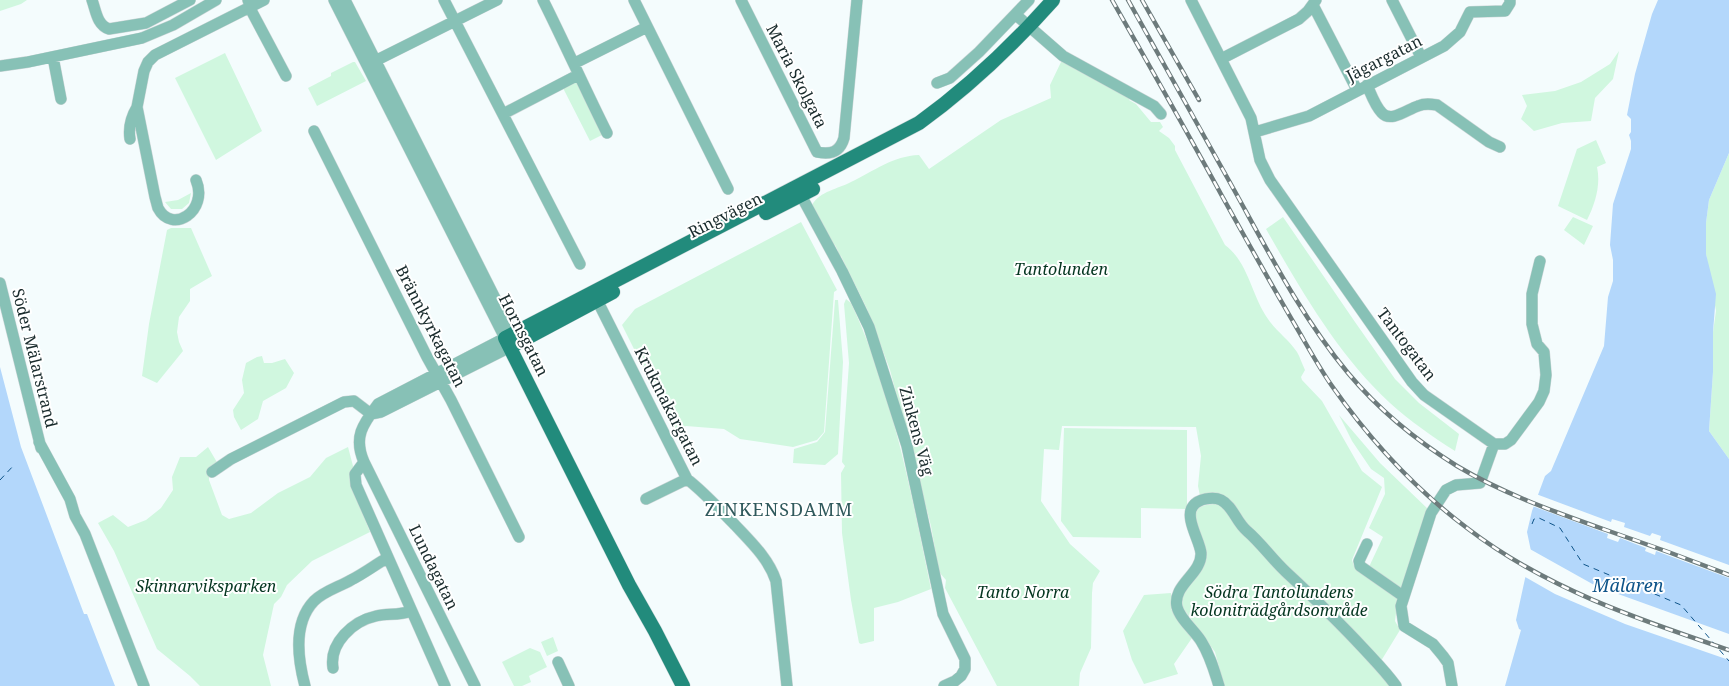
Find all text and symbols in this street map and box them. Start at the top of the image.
street label: Maria Skolgata [761,20,833,132]
street label: Jägargatan [1341,29,1426,87]
street label: Ringvägen [684,187,766,243]
park label: Tantolunden [1014,258,1108,280]
street label: Brännkyrkagatan [391,261,471,391]
street label: Söder Mälarstrand [7,286,63,430]
street label: Hornsgatan [494,290,554,380]
street label: Tantogatan [1372,303,1442,385]
street label: Krukmakargatan [629,343,709,469]
street label: Zinkens Väg [895,384,940,478]
district label: ZINKENSDAMM [705,497,853,521]
street label: Lundagatan [404,521,464,613]
water label: Mälaren [1592,573,1664,597]
park label: Skinnarviksparken [136,575,277,597]
park label: Tanto Norra [977,581,1070,603]
park label: Södra Tantolundens koloniträdgårdsområde [1190,581,1368,621]

